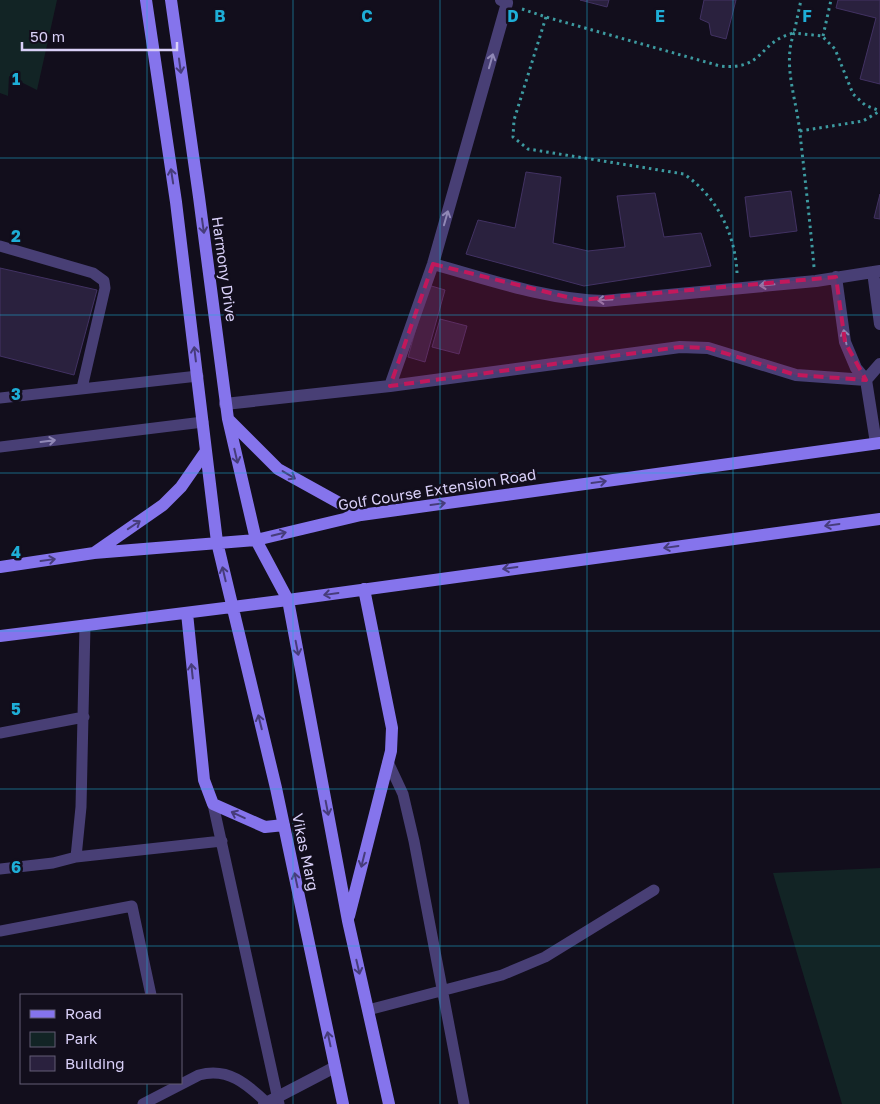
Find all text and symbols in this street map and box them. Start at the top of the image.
text: B [214,6,226,26]
text: C [361,6,373,26]
text: D [507,6,519,26]
text: E [655,6,665,26]
text: F [802,6,812,26]
scale bar [22,20,178,52]
text: 50 m [30,27,65,45]
one-way arrow [486,54,496,70]
one-way arrow [176,57,186,73]
text: 1 [12,69,20,89]
one-way arrow [167,168,177,184]
one-way arrow [442,210,451,226]
street label: Harmony Drive [209,215,241,323]
one-way arrow [198,218,208,234]
text: 2 [11,226,21,246]
one-way arrow [759,280,775,290]
one-way arrow [598,296,614,305]
one-way arrow [840,329,849,345]
one-way arrow [190,347,200,363]
text: 3 [11,384,21,404]
one-way arrow [40,436,56,446]
one-way arrow [232,448,241,464]
street label: Golf Course Extension Road [337,464,537,514]
one-way arrow [282,471,296,481]
one-way arrow [591,476,607,486]
one-way arrow [430,499,446,509]
one-way arrow [127,520,141,530]
one-way arrow [824,520,840,530]
one-way arrow [271,529,287,538]
text: 4 [11,542,21,562]
one-way arrow [663,542,679,552]
one-way arrow [40,555,56,565]
one-way arrow [502,564,518,574]
one-way arrow [219,567,228,583]
one-way arrow [324,589,340,599]
one-way arrow [292,640,302,656]
one-way arrow [188,663,197,679]
text: 5 [11,699,21,719]
one-way arrow [255,714,264,730]
one-way arrow [322,800,332,816]
one-way arrow [231,810,246,820]
street label: Vikas Marg [289,812,323,892]
one-way arrow [358,851,367,867]
text: 6 [11,857,21,877]
one-way arrow [291,873,300,889]
one-way arrow [354,959,363,975]
legend [20,994,182,1084]
text: Road [65,1004,102,1022]
text: Park [65,1029,98,1047]
one-way arrow [324,1032,333,1048]
text: Building [65,1054,125,1072]

